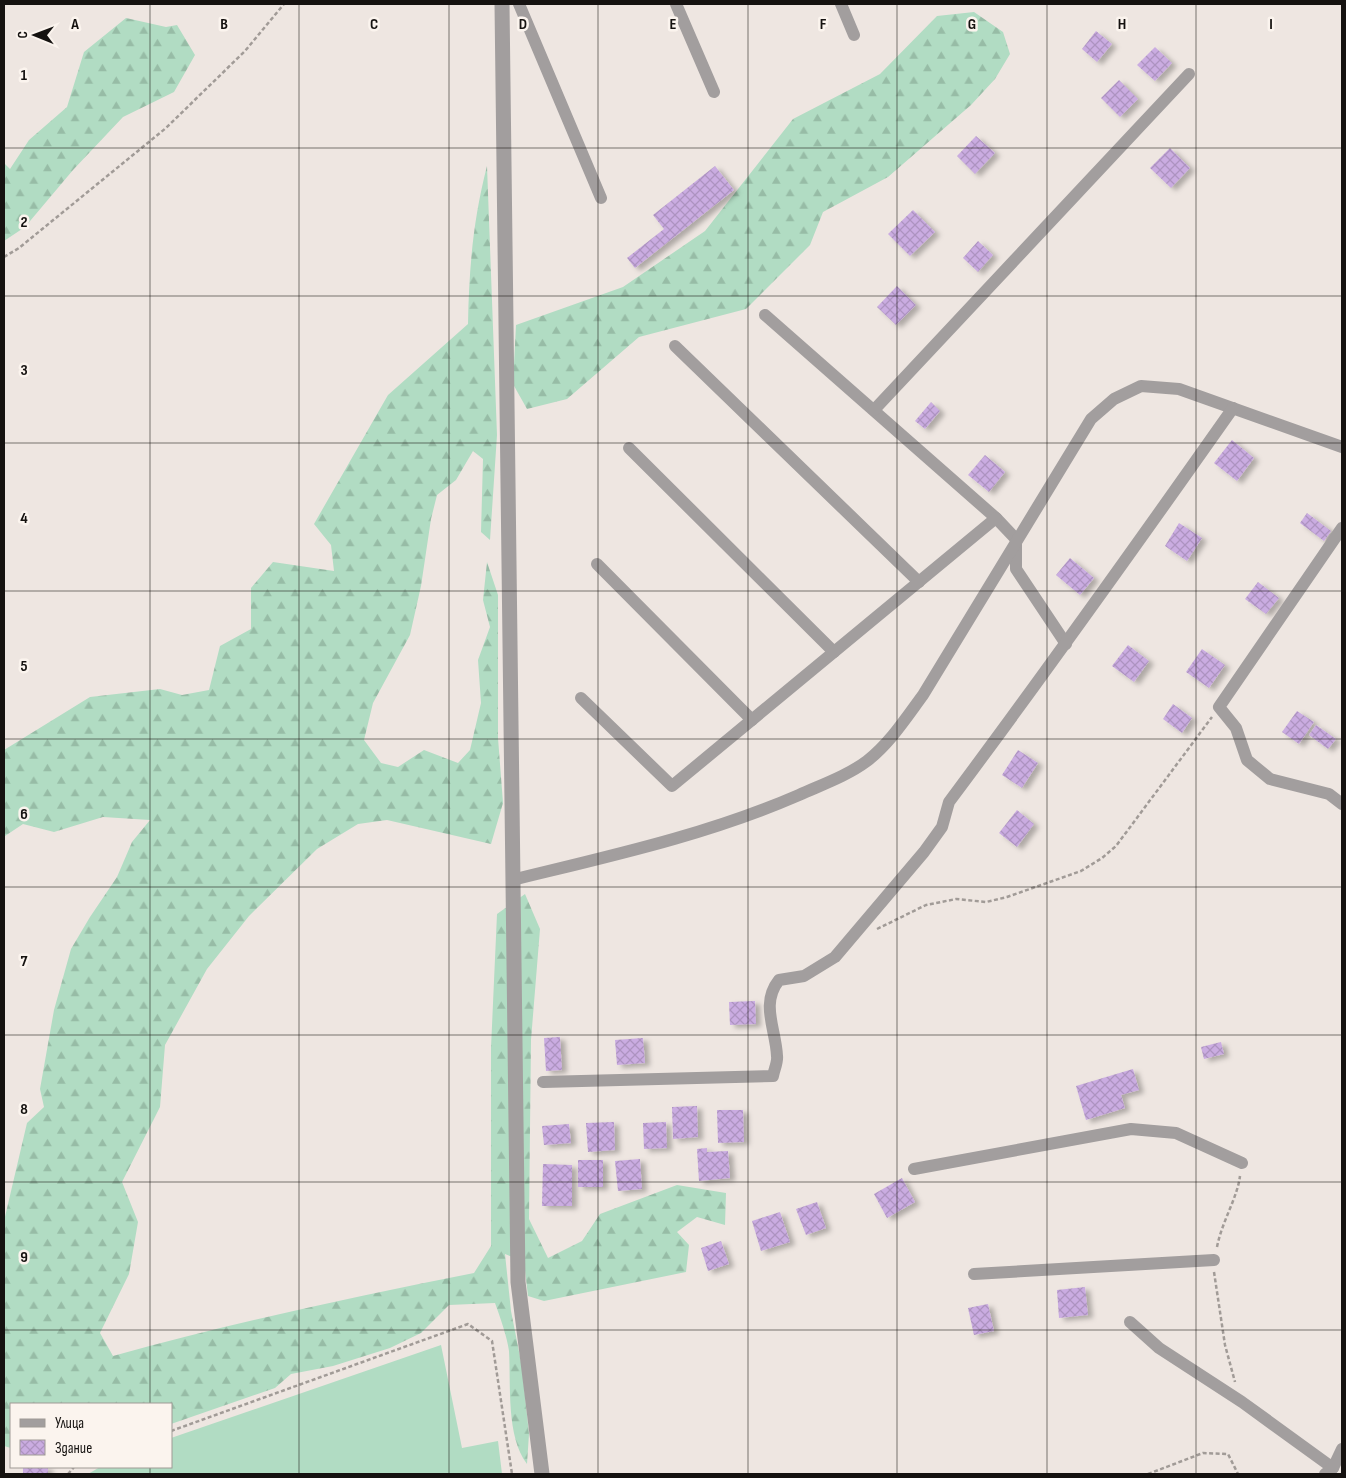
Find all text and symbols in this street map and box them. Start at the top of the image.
north arrow [10,10,60,60]
text: A [70,15,79,34]
text: B [220,15,228,34]
text: C [370,15,378,34]
text: D [519,15,527,34]
text: E [670,15,677,34]
text: F [820,15,827,34]
text: G [968,15,976,34]
text: H [1118,15,1126,34]
text: I [1269,15,1273,34]
text: С [14,31,31,39]
text: 1 [21,66,28,85]
text: 2 [20,213,28,232]
text: 3 [20,361,28,380]
text: 4 [20,509,28,528]
text: 5 [20,657,28,676]
text: 6 [20,805,28,824]
text: 7 [21,952,28,971]
text: 8 [20,1100,28,1119]
text: 9 [20,1248,28,1267]
legend [10,1403,172,1468]
text: Улица [55,1414,84,1433]
text: Здание [55,1439,92,1458]

